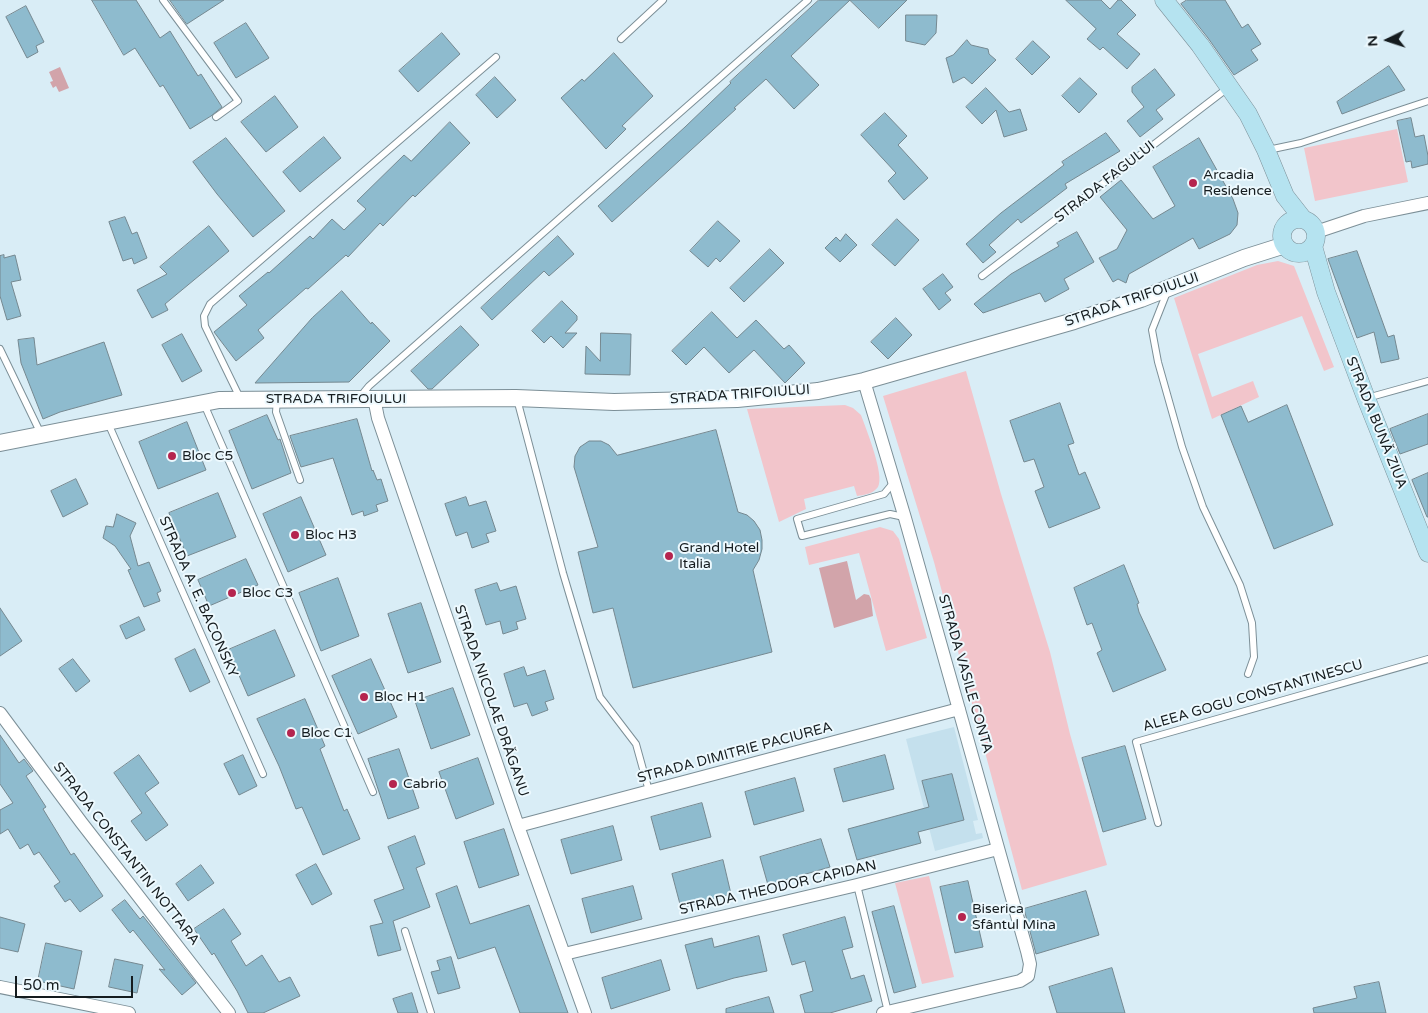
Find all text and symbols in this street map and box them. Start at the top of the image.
north arrow [1363,15,1413,65]
text: N [1364,35,1381,47]
street label: STRADA FAGULUI [1051,137,1159,227]
place label: Arcadia Residence [1203,167,1272,200]
marker: Arcadia Residence [1187,177,1199,189]
street label: STRADA TRIFOIULUI [1063,269,1201,331]
street label: STRADA BUNĂ ZIUA [1342,355,1410,491]
street label: STRADA TRIFOIULUI [669,382,811,408]
street label: STRADA TRIFOIULUI [266,391,406,407]
place label: Bloc C5 [182,448,233,464]
marker: Bloc C5 [166,450,178,462]
street label: STRADA A. E. BACONSKY [155,514,241,680]
place label: Bloc H3 [305,527,357,543]
marker: Bloc H3 [289,529,301,541]
place label: Grand Hotel Italia [679,540,759,572]
marker: Grand Hotel Italia [663,550,675,562]
place label: Bloc C3 [242,585,293,601]
marker: Bloc C3 [226,587,238,599]
street label: STRADA VASILE CONTA [934,593,996,755]
street label: STRADA NICOLAE DRĂGANU [450,603,532,799]
street label: ALEEA GOGU CONSTANTINESCU [1141,656,1365,736]
place label: Bloc H1 [374,689,426,705]
marker: Bloc H1 [358,691,370,703]
street label: STRADA DIMITRIE PACIUREA [636,719,834,787]
place label: Bloc C1 [301,725,352,741]
marker: Bloc C1 [285,727,297,739]
street label: STRADA CONSTANTIN NOTTARA [49,759,203,949]
place label: Cabrio [403,776,447,792]
marker: Cabrio [387,778,399,790]
street label: STRADA THEODOR CAPIDAN [678,857,878,919]
place label: Biserica Sfântul Mina [972,901,1056,934]
marker: Biserica Sfântul Mina [956,911,968,923]
scale bar [18,966,135,998]
text: 50 m [23,976,60,994]

